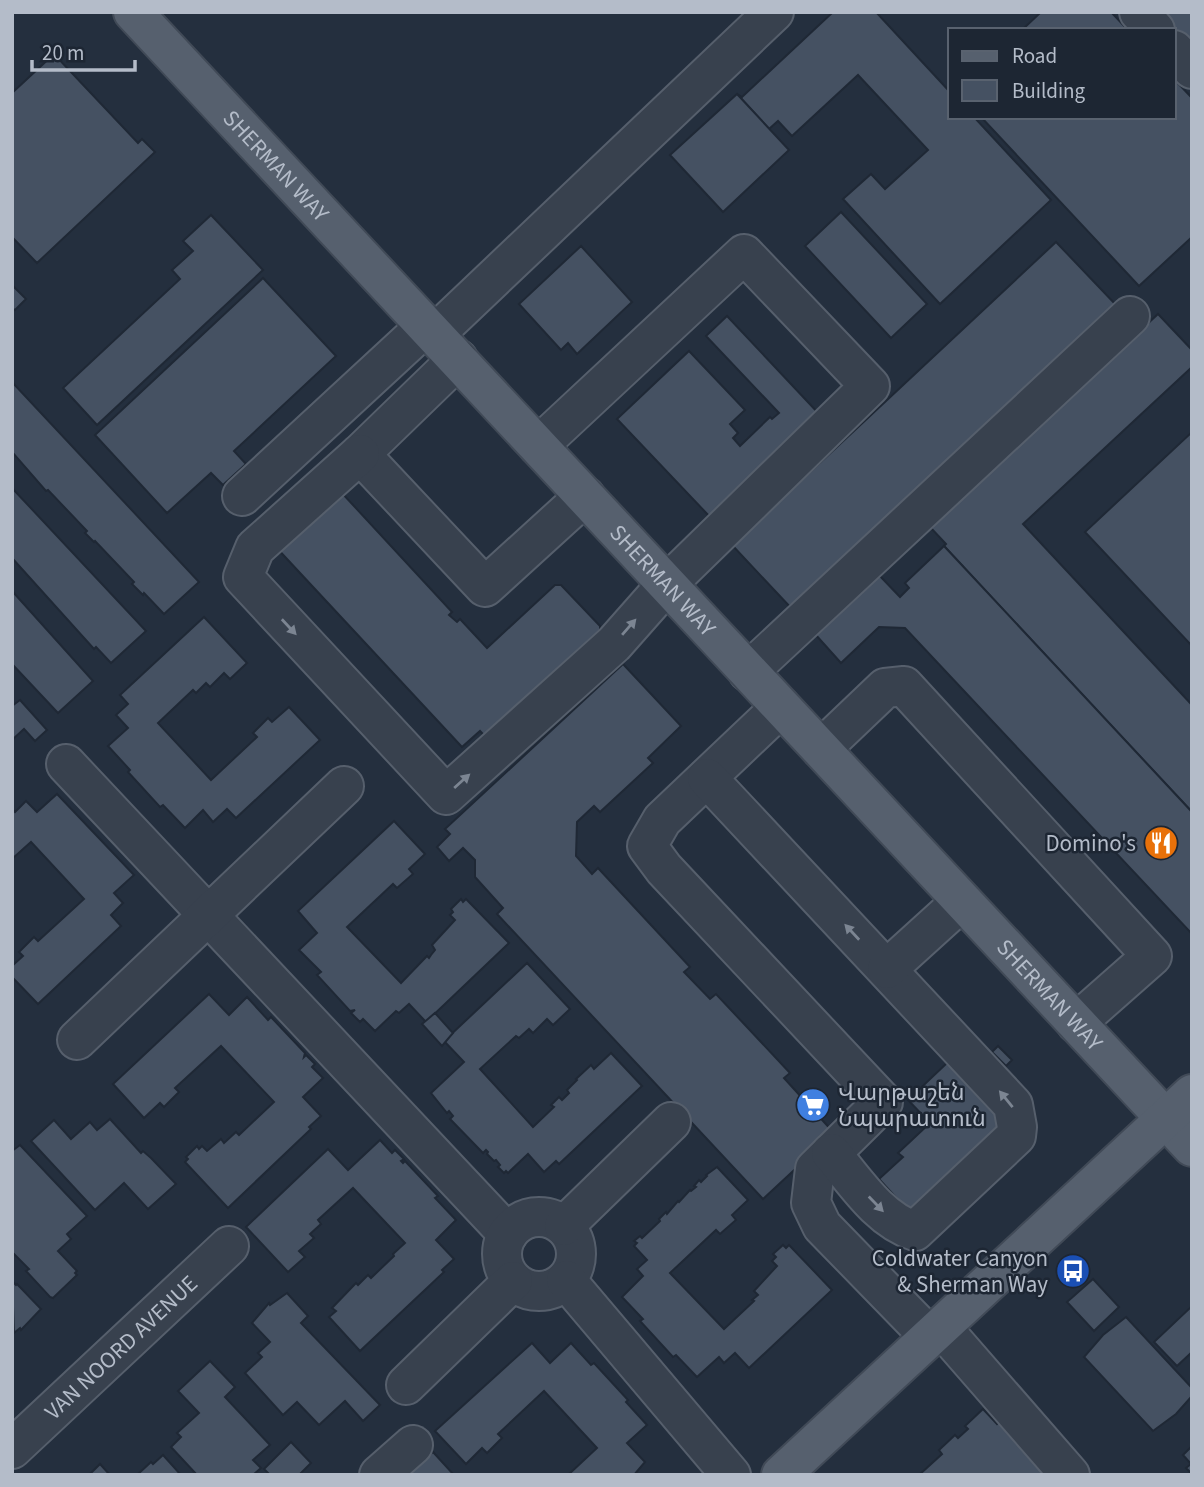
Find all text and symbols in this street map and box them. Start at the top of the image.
scale bar [32,28,135,72]
legend [948,28,1176,119]
text: 20 m [42,38,84,68]
text: Road [1012,41,1057,71]
text: Building [1012,76,1086,106]
street label: SHERMAN WAY [215,103,337,229]
street label: SHERMAN WAY [602,517,723,644]
one-way arrow [281,618,297,635]
one-way arrow [621,618,636,635]
one-way arrow [453,773,471,789]
restaurant icon: Domino's [1142,824,1180,862]
place label: Domino's [1045,827,1136,860]
one-way arrow [843,923,860,940]
street label: SHERMAN WAY [989,932,1110,1058]
place label: Վարթաշեն Նպարատուն [838,1076,986,1135]
supermarket icon: Վարթաշեն Նպարատուն [794,1086,832,1124]
one-way arrow [998,1090,1013,1108]
one-way arrow [868,1195,884,1212]
place label: Coldwater Canyon & Sherman Way [872,1242,1048,1301]
bus stop icon: Coldwater Canyon & Sherman Way [1054,1252,1092,1290]
street label: VAN NOORD AVENUE [37,1268,205,1428]

